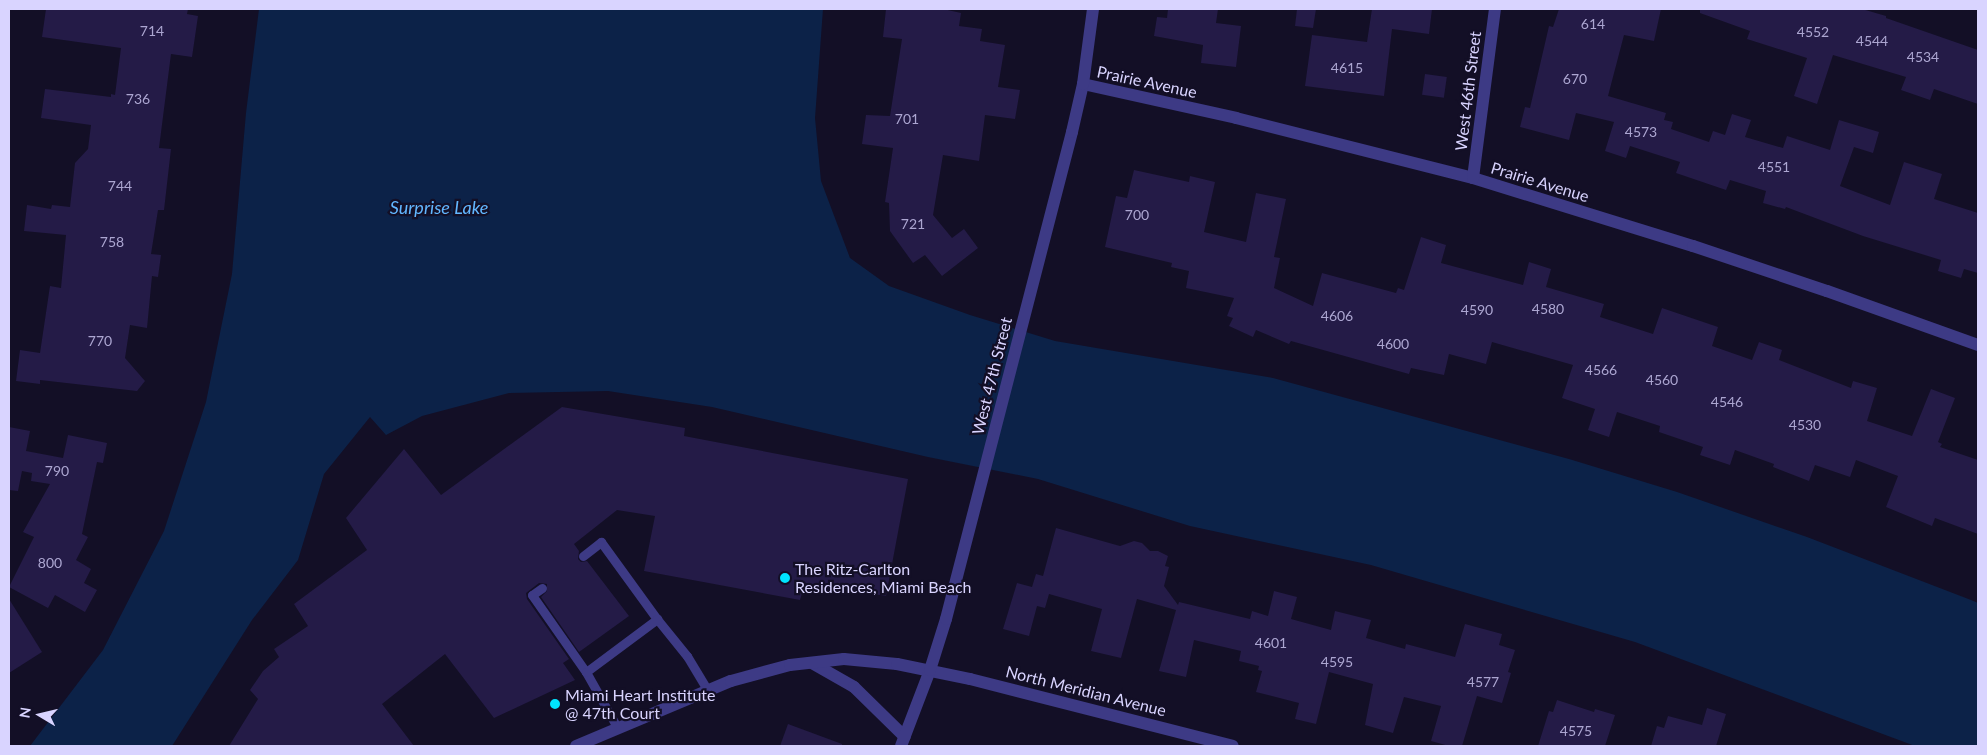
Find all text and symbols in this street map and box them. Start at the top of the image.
house number: 614 [1581,16,1605,32]
house number: 714 [140,23,164,39]
house number: 4552 [1797,24,1829,40]
street label: West 46th Street [1451,30,1485,152]
house number: 4544 [1856,33,1888,49]
house number: 4534 [1907,49,1939,65]
house number: 4615 [1331,60,1363,76]
street label: Prairie Avenue [1095,62,1199,102]
house number: 670 [1563,71,1587,87]
house number: 736 [126,91,150,107]
house number: 701 [895,111,919,127]
house number: 4573 [1625,124,1657,140]
street label: Prairie Avenue [1488,158,1592,206]
house number: 4551 [1758,159,1790,175]
house number: 744 [108,178,132,194]
water label: Surprise Lake [390,196,488,218]
house number: 700 [1125,207,1149,223]
house number: 721 [901,216,925,232]
house number: 758 [100,234,124,250]
house number: 4580 [1532,301,1564,317]
house number: 4590 [1461,302,1493,318]
house number: 4606 [1321,308,1353,324]
street label: West 47th Street [968,315,1016,437]
house number: 770 [88,333,112,349]
house number: 4600 [1377,336,1409,352]
house number: 4566 [1585,362,1617,378]
house number: 4560 [1646,372,1678,388]
house number: 4546 [1711,394,1743,410]
house number: 4530 [1789,417,1821,433]
house number: 790 [45,463,69,479]
house number: 800 [38,555,62,571]
place label: The Ritz-Carlton Residences, Miami Beach [795,559,971,597]
marker: The Ritz-Carlton Residences, Miami Beach [779,572,791,584]
house number: 4601 [1255,635,1287,651]
house number: 4595 [1321,654,1353,670]
street label: North Meridian Avenue [1004,662,1168,720]
house number: 4577 [1467,674,1499,690]
place label: Miami Heart Institute @ 47th Court [565,685,716,723]
north arrow [15,690,65,740]
marker: Miami Heart Institute @ 47th Court [549,698,561,710]
text: N [15,706,34,719]
house number: 4575 [1560,723,1592,739]

